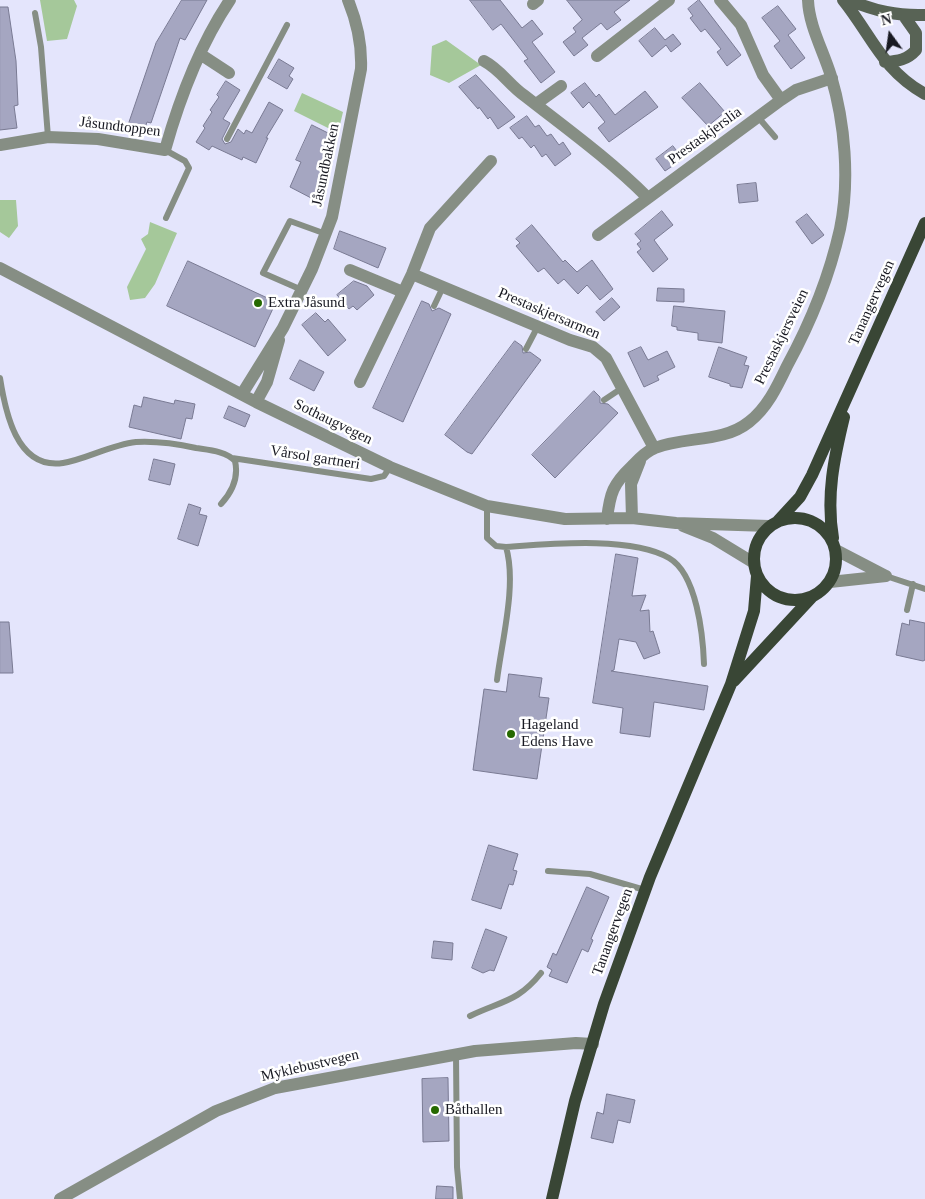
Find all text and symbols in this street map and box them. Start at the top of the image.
north arrow [865,10,915,60]
text: N [880,11,893,28]
street label: Prestaskjerslia [665,103,745,169]
street label: Jåsundtoppen [78,113,162,141]
street label: Jåsundbakken [308,122,344,208]
street label: Tanangervegen [845,258,899,348]
street label: Prestaskjersarmen [495,284,603,344]
street label: Prestaskjersveien [751,286,813,388]
place label: Extra Jåsund [268,294,345,312]
marker: Extra Jåsund [252,297,264,309]
street label: Sothaugvegen [291,395,375,449]
street label: Vårsol gartneri [269,442,361,474]
place label: Hageland Edens Have [521,716,593,751]
marker: Hageland Edens Have [505,728,517,740]
street label: Tanangervegen [589,886,637,978]
street label: Myklebustvegen [259,1046,361,1086]
place label: Båthallen [445,1101,502,1119]
marker: Båthallen [429,1104,441,1116]

